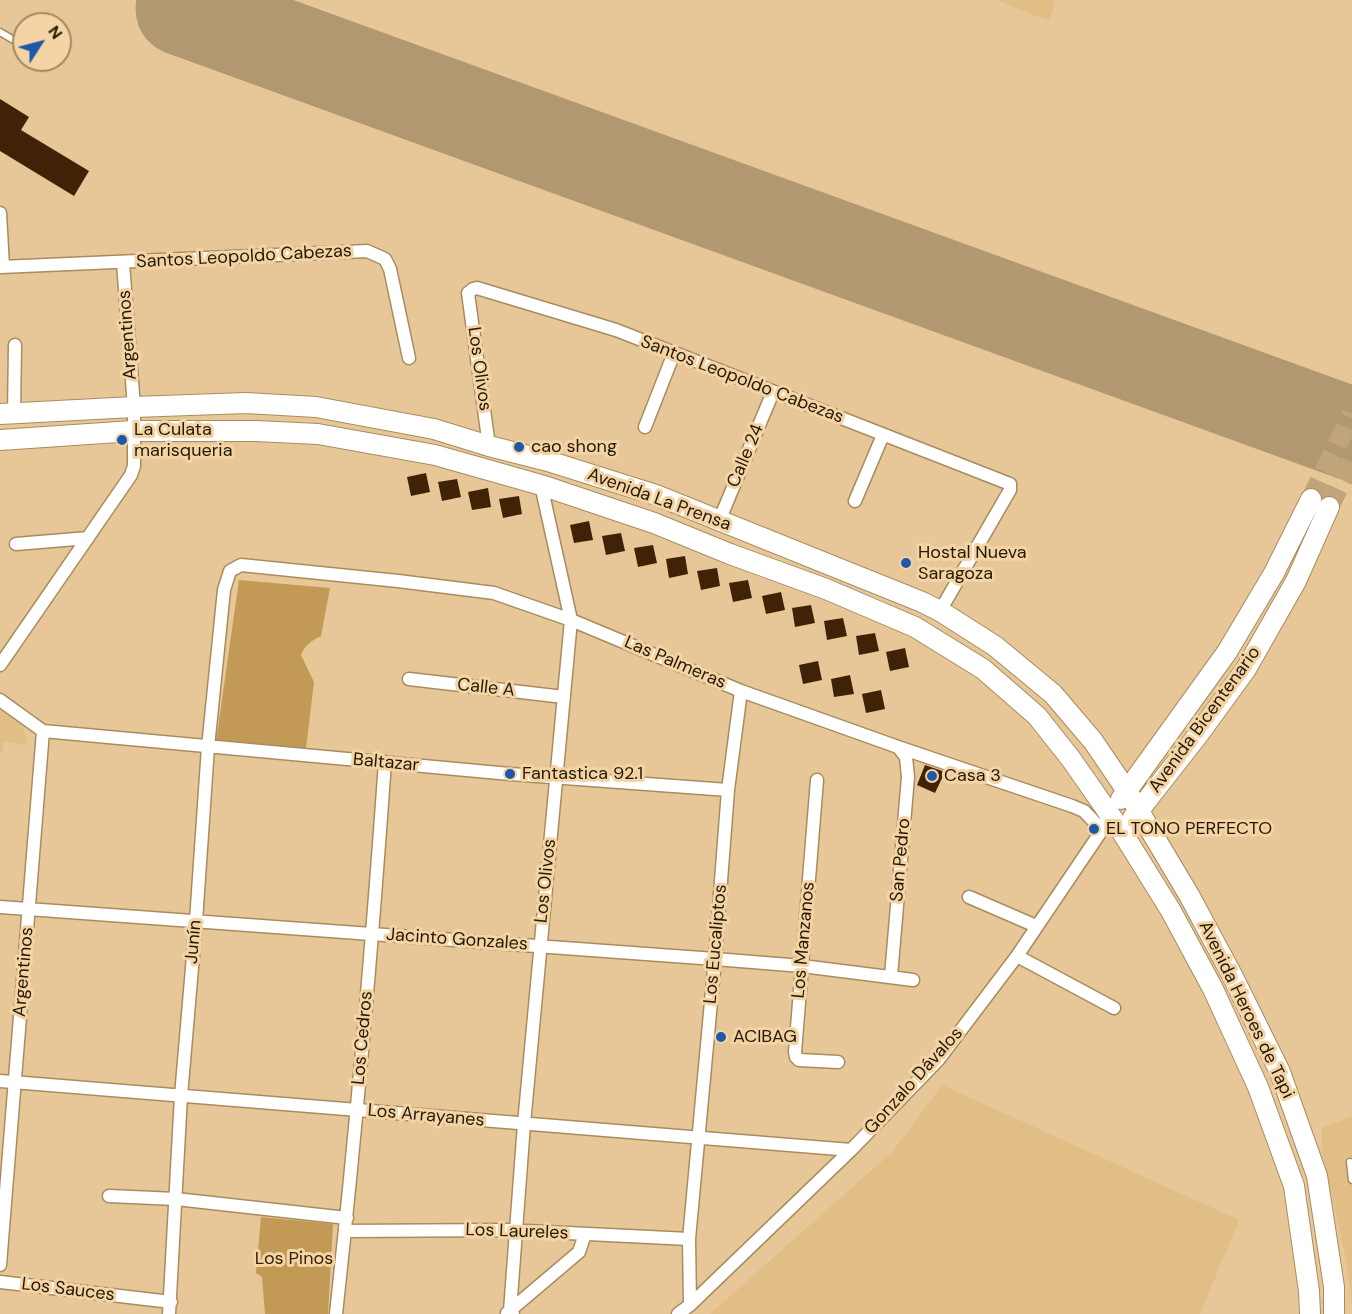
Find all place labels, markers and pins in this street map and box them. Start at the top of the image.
place label: La Culata marisqueria [134,419,232,462]
marker: La Culata marisqueria [115,433,129,447]
place label: cao shong [531,436,617,458]
marker: cao shong [512,440,526,454]
place label: Hostal Nueva Saragoza [918,542,1027,584]
marker: Hostal Nueva Saragoza [899,556,913,570]
place label: Fantastica 92.1 [522,763,643,785]
place label: Casa 3 [944,765,1001,787]
marker: Fantastica 92.1 [503,767,517,781]
marker: Casa 3 [925,769,939,783]
place label: EL TONO PERFECTO [1106,818,1272,840]
marker: EL TONO PERFECTO [1087,822,1101,836]
place label: ACIBAG [733,1026,797,1048]
marker: ACIBAG [714,1030,728,1044]

